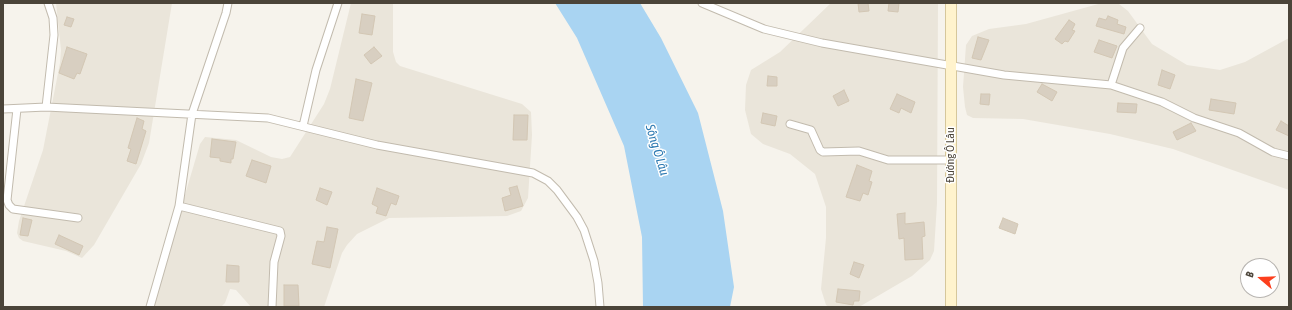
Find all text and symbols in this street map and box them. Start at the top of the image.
water label: Sông Ô Lâu [642,123,672,177]
street label: Đường Ô Lâu [943,127,957,183]
north arrow [1240,258,1280,298]
text: B [1243,270,1256,279]

